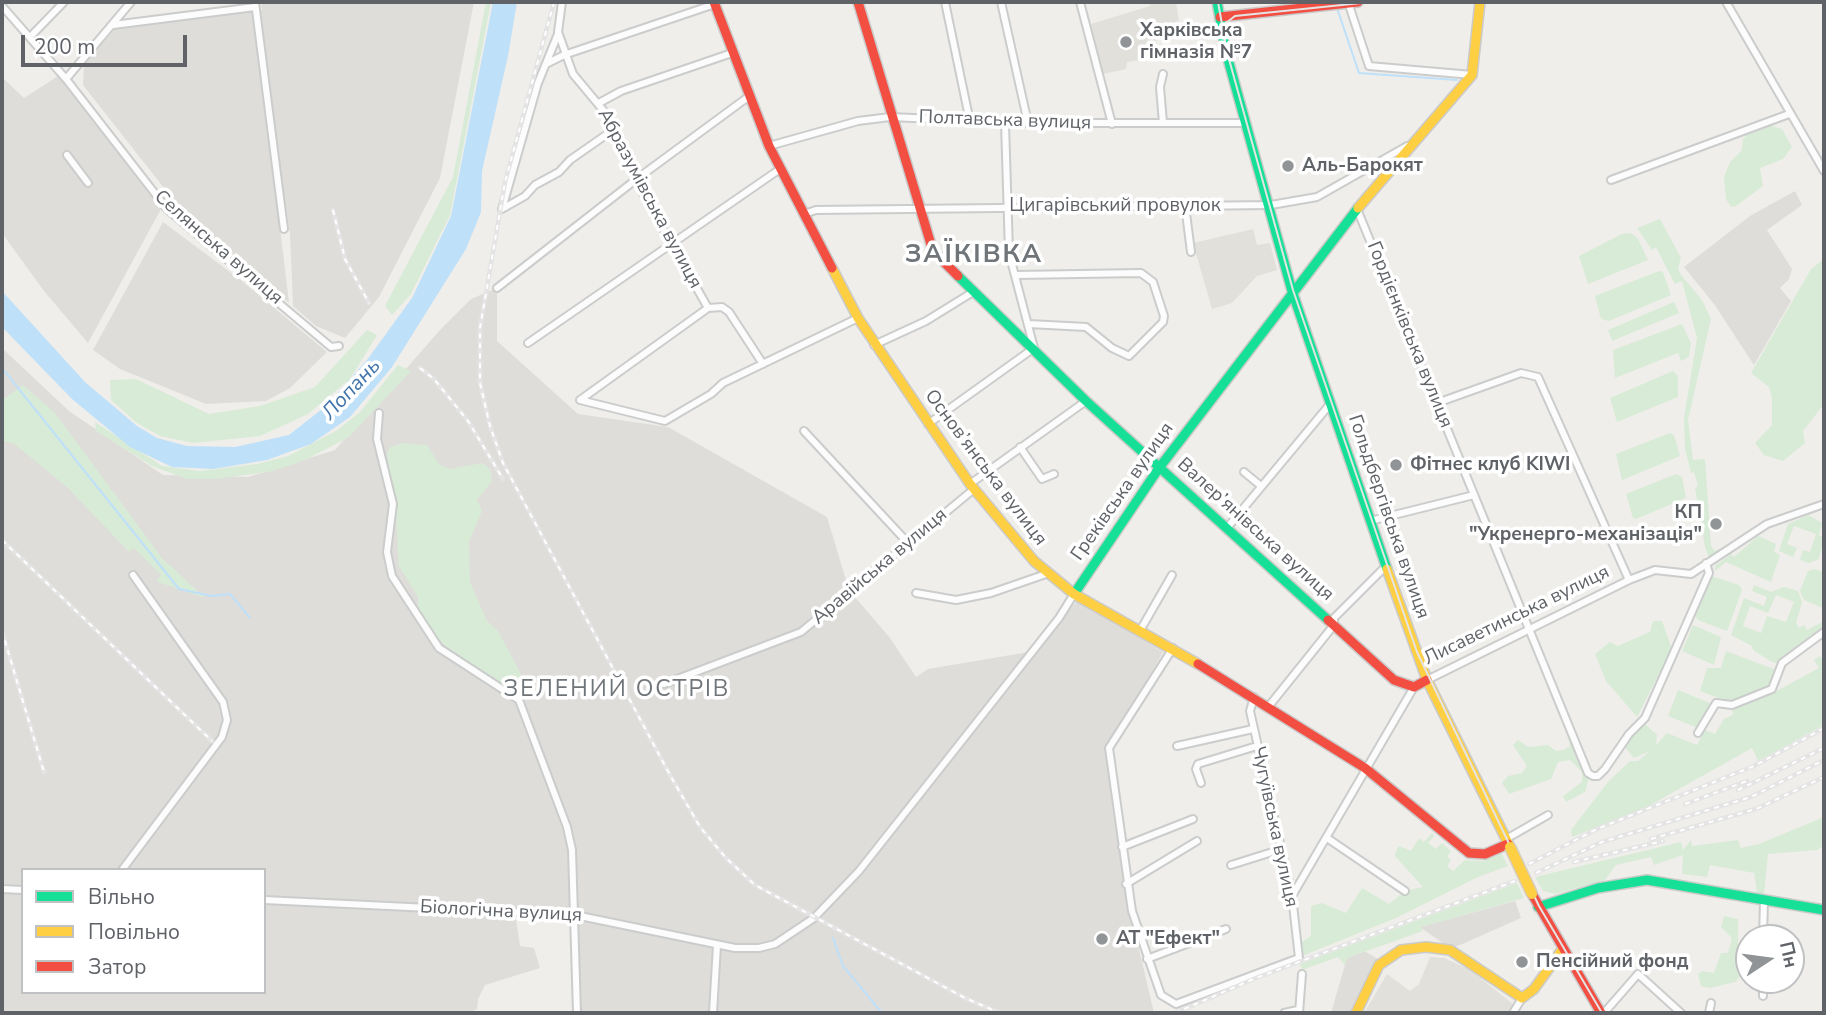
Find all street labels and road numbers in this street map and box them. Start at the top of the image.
street label: Абразумівська вулиця [592,105,706,293]
street label: Полтавська вулиця [918,107,1092,135]
street label: Селянська вулиця [149,186,287,310]
street label: Цигарівський провулок [1009,195,1221,217]
street label: Гордієнківська вулиця [1361,238,1457,432]
street label: Основ’янська вулиця [919,386,1051,550]
street label: Гольдбергівська вулиця [1342,412,1434,622]
street label: Греківська вулиця [1067,419,1179,565]
street label: Валер’янівська вулиця [1172,454,1338,606]
street label: Аравійська вулиця [808,504,952,630]
street label: Лисаветинська вулиця [1421,561,1613,671]
street label: Чугуївська вулиця [1246,745,1302,909]
street label: Біологічна вулиця [419,896,583,928]

